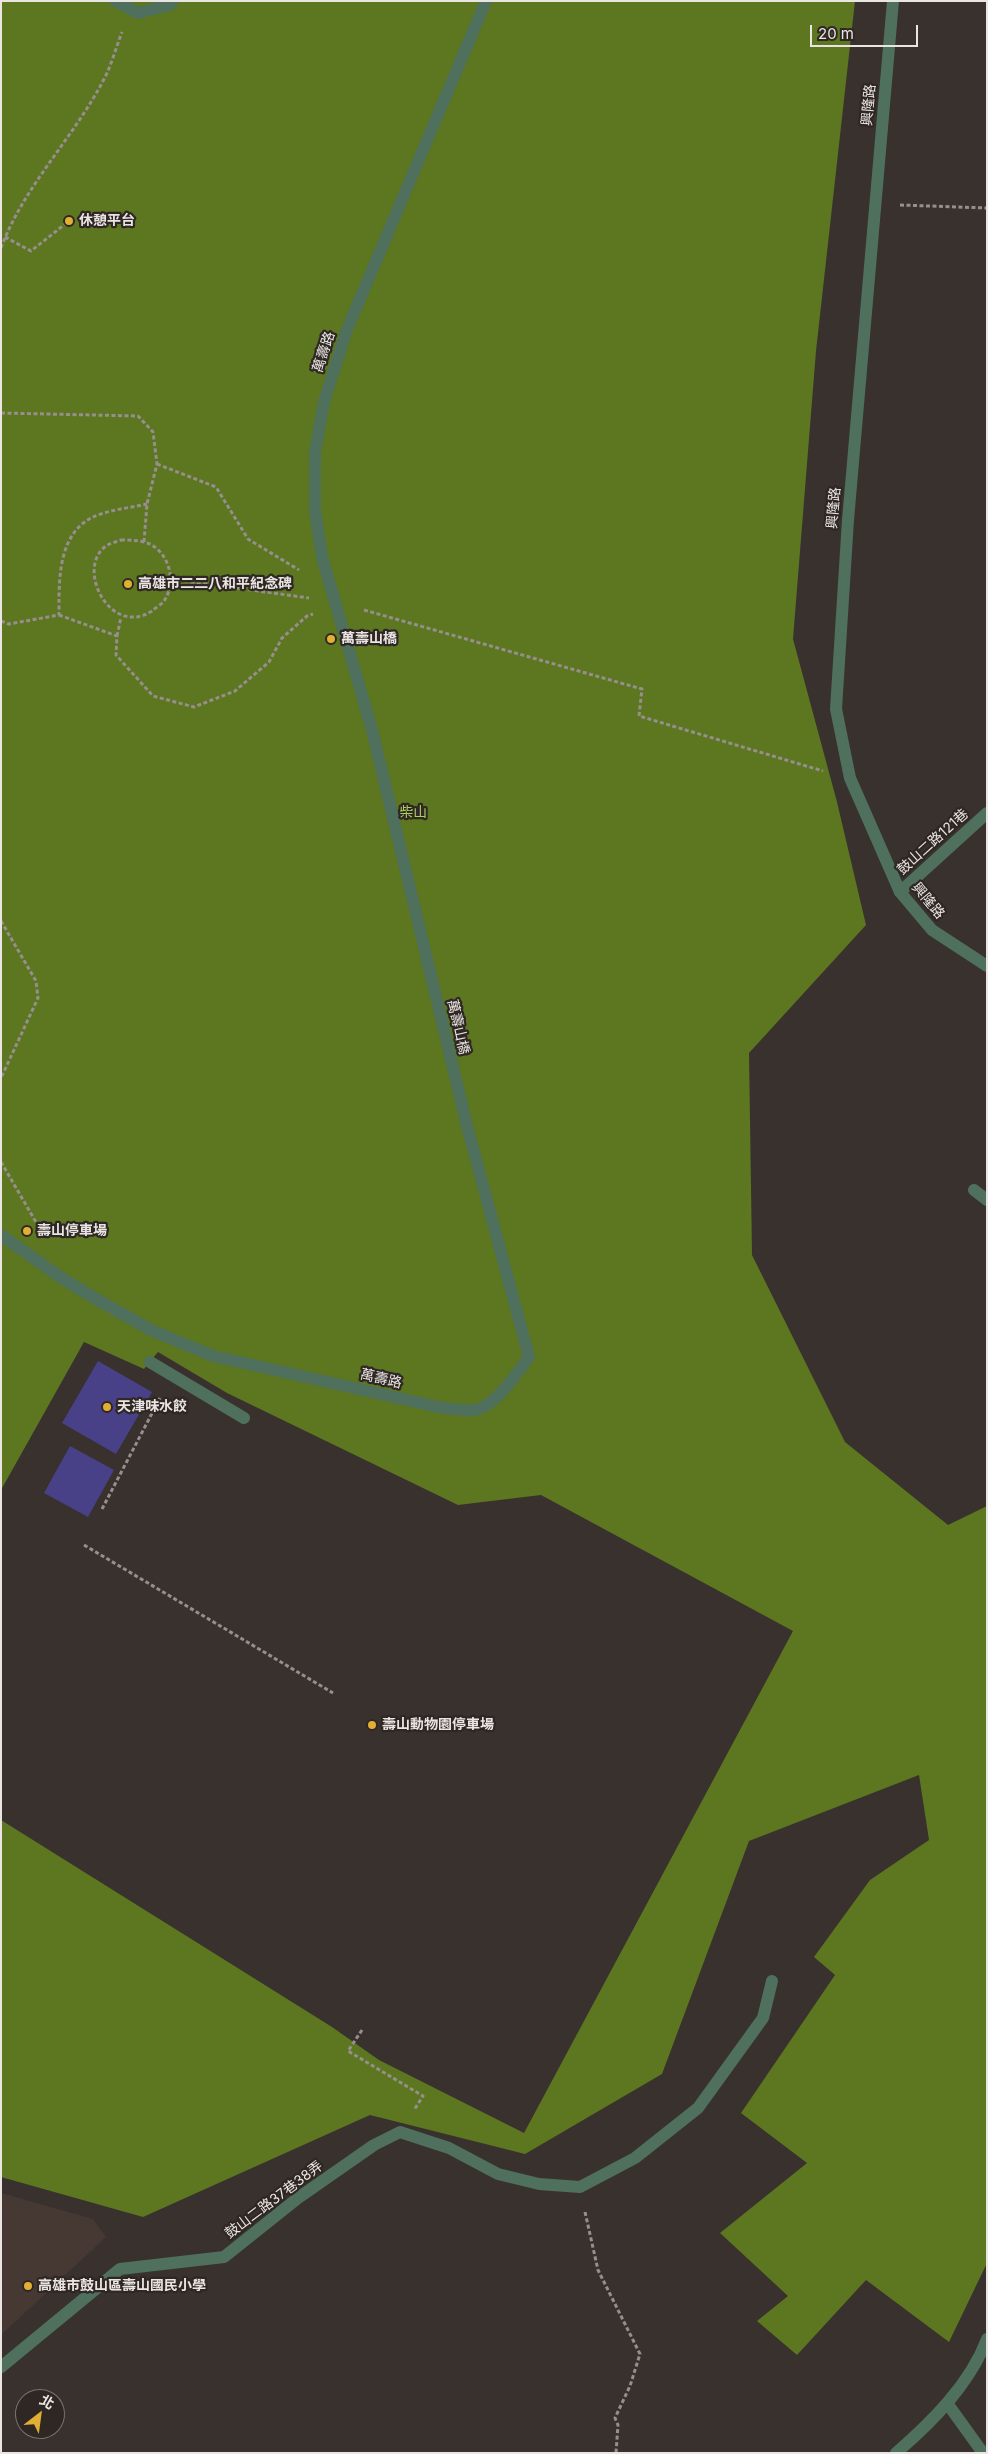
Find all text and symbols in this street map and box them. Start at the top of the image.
scale bar [813,15,920,47]
text: 20 m [818,24,854,43]
street label: 興隆路 [859,83,879,127]
place label: 休憩平台 [79,213,135,229]
marker: 休憩平台 [63,215,75,227]
street label: 萬壽路 [310,329,338,375]
street label: 興隆路 [824,486,844,530]
place label: 高雄市二二八和平紀念碑 [138,576,292,592]
marker: 高雄市二二八和平紀念碑 [122,578,134,590]
place label: 萬壽山橋 [341,631,397,647]
marker: 萬壽山橋 [325,633,337,645]
park label: 柴山 [399,805,427,821]
street label: 鼓山二路121巷 [894,806,972,878]
street label: 興隆路 [908,880,948,922]
street label: 萬壽山橋 [444,998,472,1056]
place label: 壽山停車場 [37,1223,107,1239]
marker: 壽山停車場 [21,1225,33,1237]
street label: 萬壽路 [359,1366,403,1392]
place label: 天津味水餃 [117,1399,187,1415]
marker: 天津味水餃 [101,1401,113,1413]
place label: 壽山動物園停車場 [382,1717,494,1733]
marker: 壽山動物園停車場 [366,1719,378,1731]
street label: 鼓山二路37巷38弄 [222,2158,326,2242]
place label: 高雄市鼓山區壽山國民小學 [38,2278,206,2294]
marker: 高雄市鼓山區壽山國民小學 [22,2280,34,2292]
north arrow [15,2389,65,2439]
text: 北 [37,2391,58,2412]

